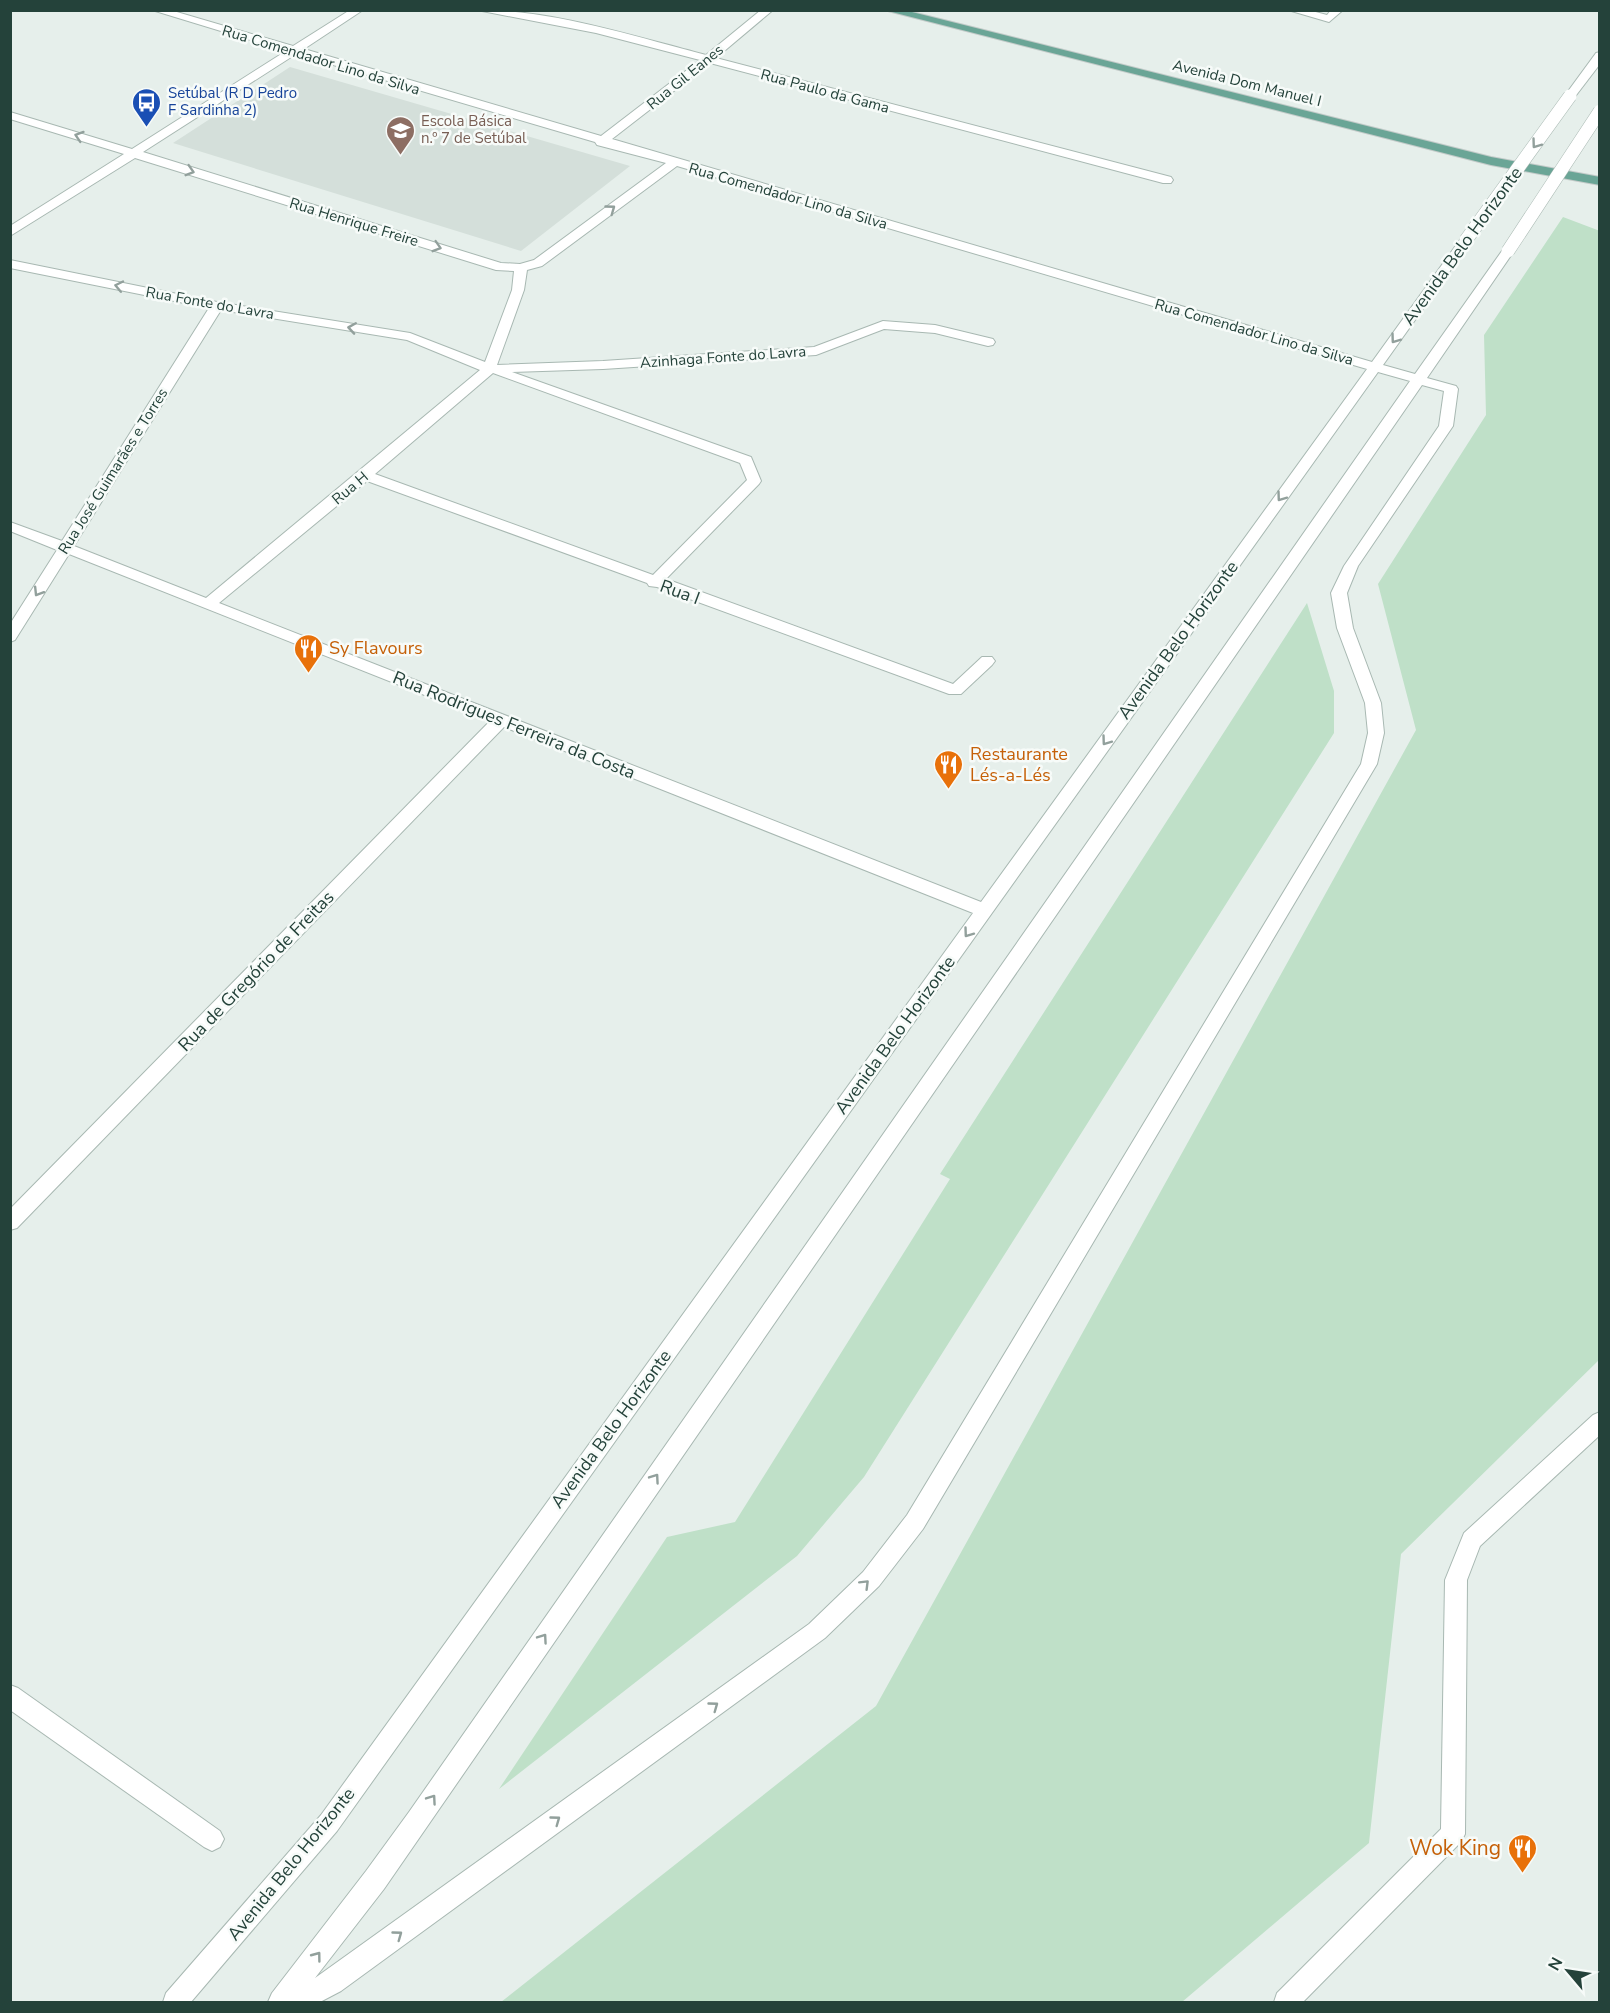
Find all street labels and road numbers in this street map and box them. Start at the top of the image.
street label: Rua Comendador Lino da Silva [220,20,422,100]
street label: Rua Gil Eanes [642,40,728,114]
street label: Avenida Dom Manuel I [1171,55,1323,111]
street label: Rua Paulo da Gama [758,64,892,118]
street label: Rua Comendador Lino da Silva [686,158,890,234]
street label: Avenida Belo Horizonte [1396,162,1528,330]
street label: Rua Henrique Freire [287,193,421,251]
street label: Rua Fonte do Lavra [144,282,276,324]
street label: Rua Comendador Lino da Silva [1152,294,1356,370]
street label: Azinhaga Fonte do Lavra [639,341,807,373]
street label: Rua José Guimarães e Torres [54,384,172,558]
street label: Rua H [328,467,372,509]
street label: Avenida Belo Horizonte [1112,556,1244,724]
street label: Rua I [657,574,703,610]
street label: Rua Rodrigues Ferreira da Costa [389,665,639,785]
street label: Rua de Gregório de Freitas [173,885,339,1057]
street label: Avenida Belo Horizonte [829,951,961,1119]
street label: Avenida Belo Horizonte [545,1345,677,1513]
street label: Avenida Belo Horizonte [222,1782,360,1946]

